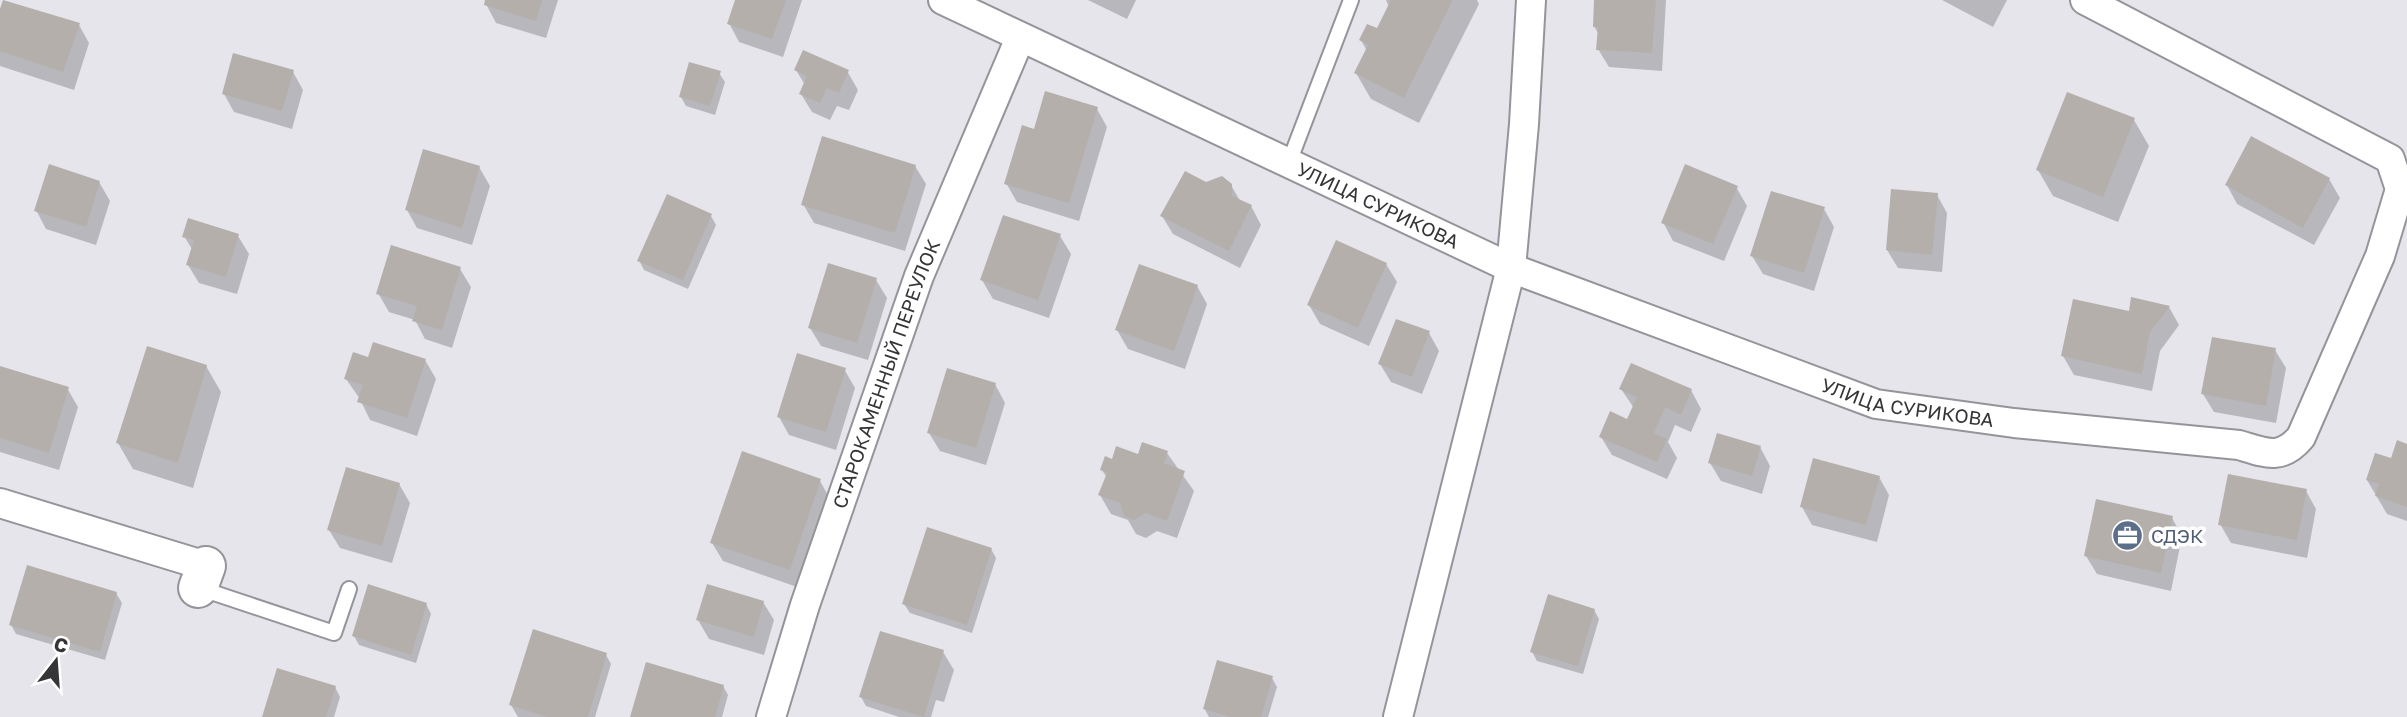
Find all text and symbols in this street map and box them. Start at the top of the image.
street label: УЛИЦА СУРИКОВА [1294,157,1463,253]
street label: СТАРОКАМЕННЫЙ ПЕРЕУЛОК [827,236,944,511]
street label: УЛИЦА СУРИКОВА [1818,373,1995,431]
office icon: СДЭК [2111,519,2145,553]
place label: СДЭК [2151,524,2203,547]
north arrow [21,626,91,696]
text: С [51,631,71,657]

